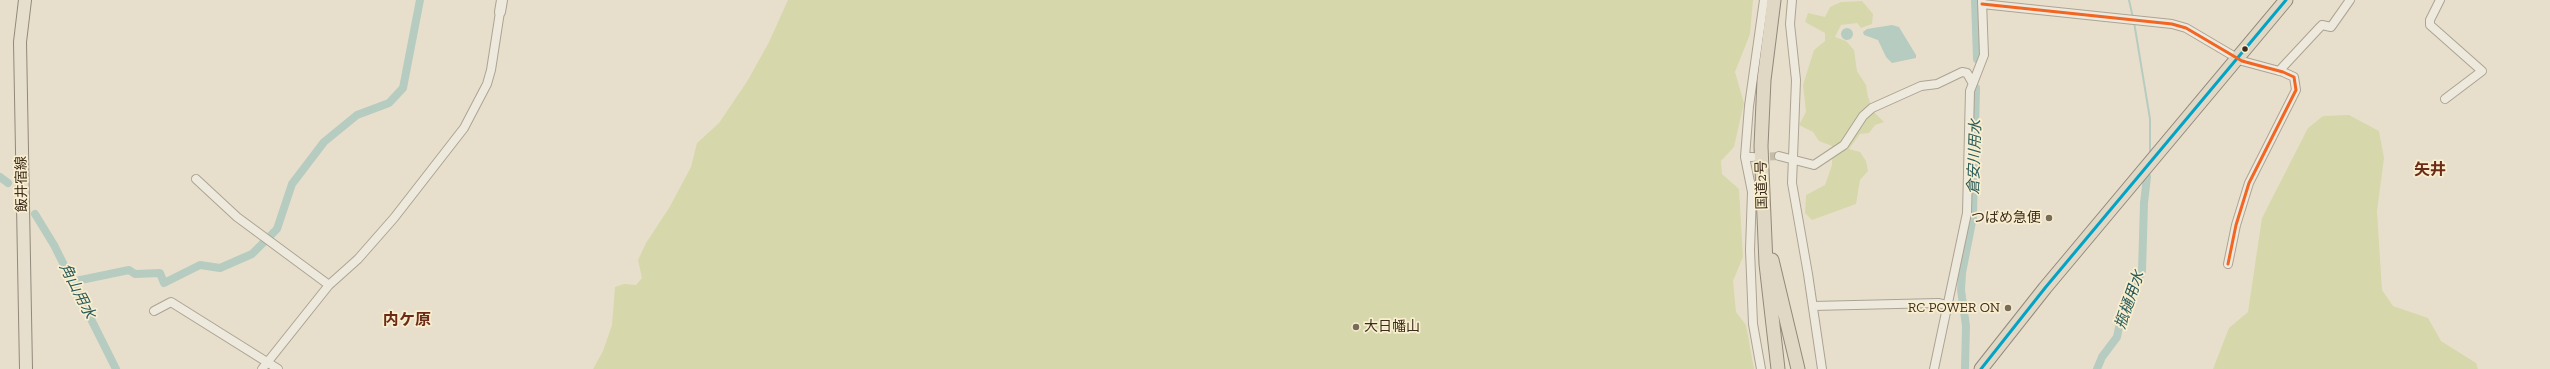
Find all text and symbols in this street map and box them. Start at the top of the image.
unlabelled marker [2240,44,2250,54]
water label: 倉安川用水 [1965,119,1985,195]
street label: 飯井宿線 [13,156,31,212]
street label: 国道2号 [1753,160,1771,210]
district label: 矢井 [2414,160,2446,180]
place label: つばめ急便 [1971,210,2041,226]
marker: つばめ急便 [2044,213,2054,223]
water label: 角山用水 [55,260,99,322]
water label: 瓶樋用水 [2112,269,2148,331]
place label: RC POWER ON [1908,300,2000,316]
marker: RC POWER ON [2003,303,2013,313]
district label: 内ケ原 [383,310,431,330]
place label: 大日幡山 [1364,319,1420,335]
marker: 大日幡山 [1351,322,1361,332]

